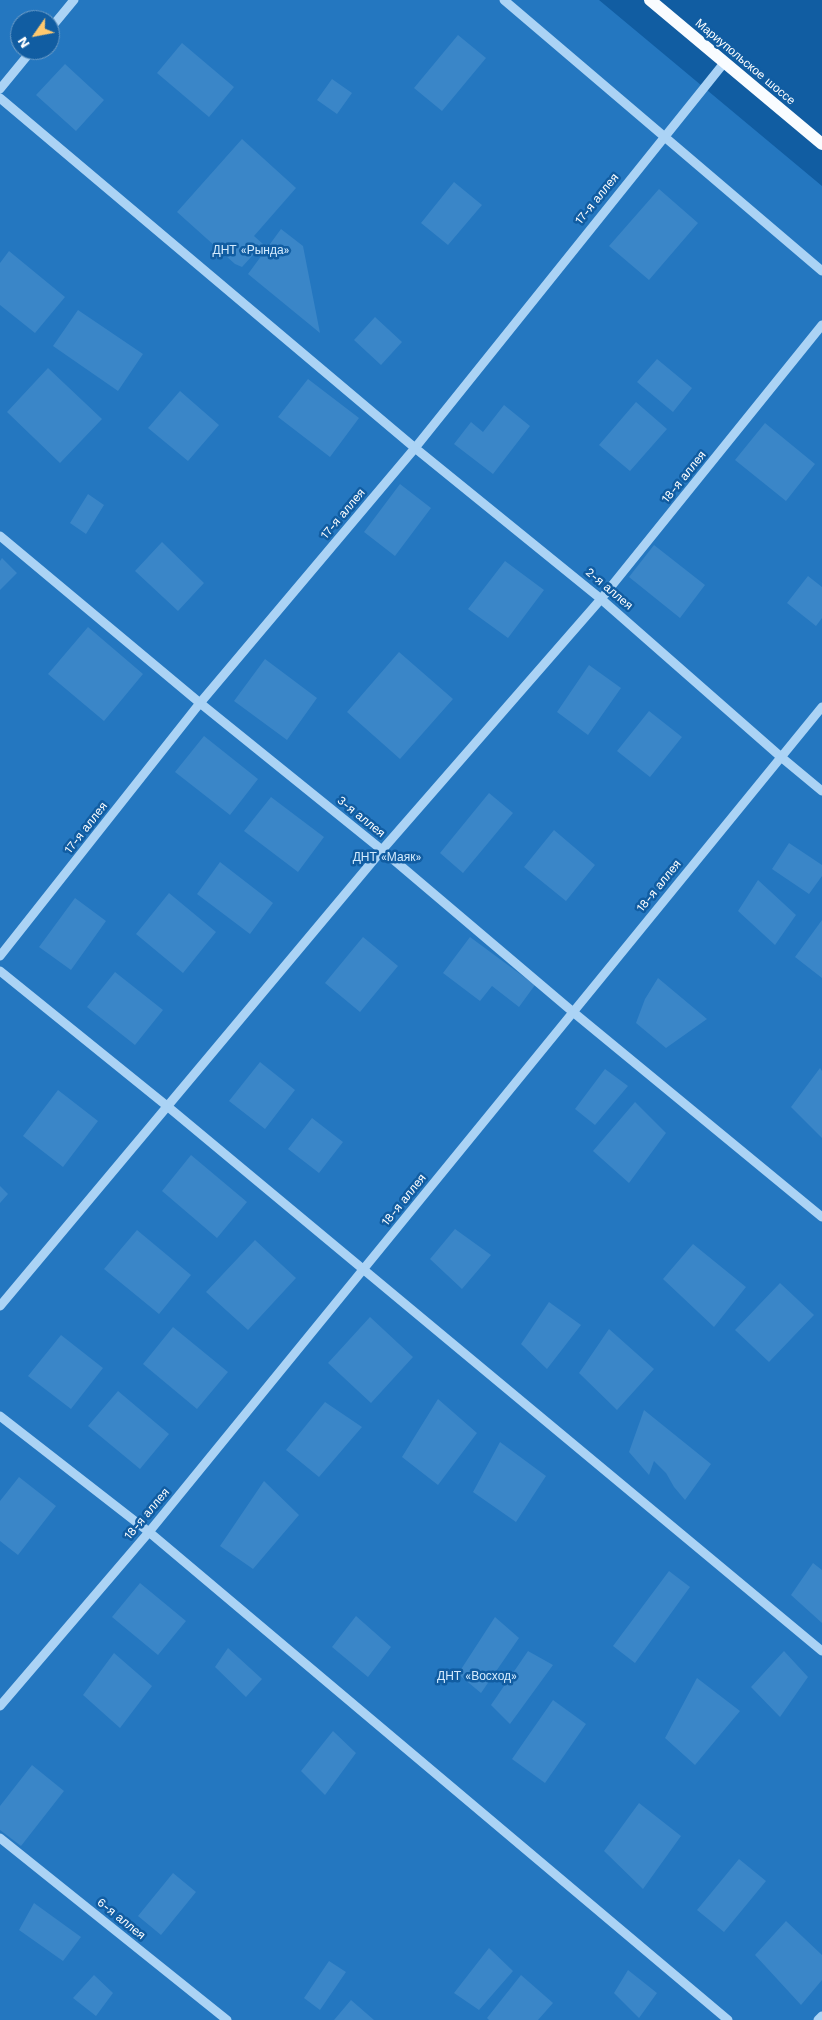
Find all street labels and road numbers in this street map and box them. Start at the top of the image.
street label: Мариупольское шоссе [692,16,798,108]
street label: 17-я аллея [572,171,622,227]
street label: 18-я аллея [659,448,709,506]
street label: 17-я аллея [318,486,368,542]
street label: 2-я аллея [582,565,636,613]
street label: 3-я аллея [334,793,388,841]
street label: 17-я аллея [61,799,111,857]
street label: 18-я аллея [634,857,684,915]
street label: 18-я аллея [379,1171,429,1229]
street label: 18-я аллея [121,1485,173,1543]
street label: 6-я аллея [94,1895,148,1943]

